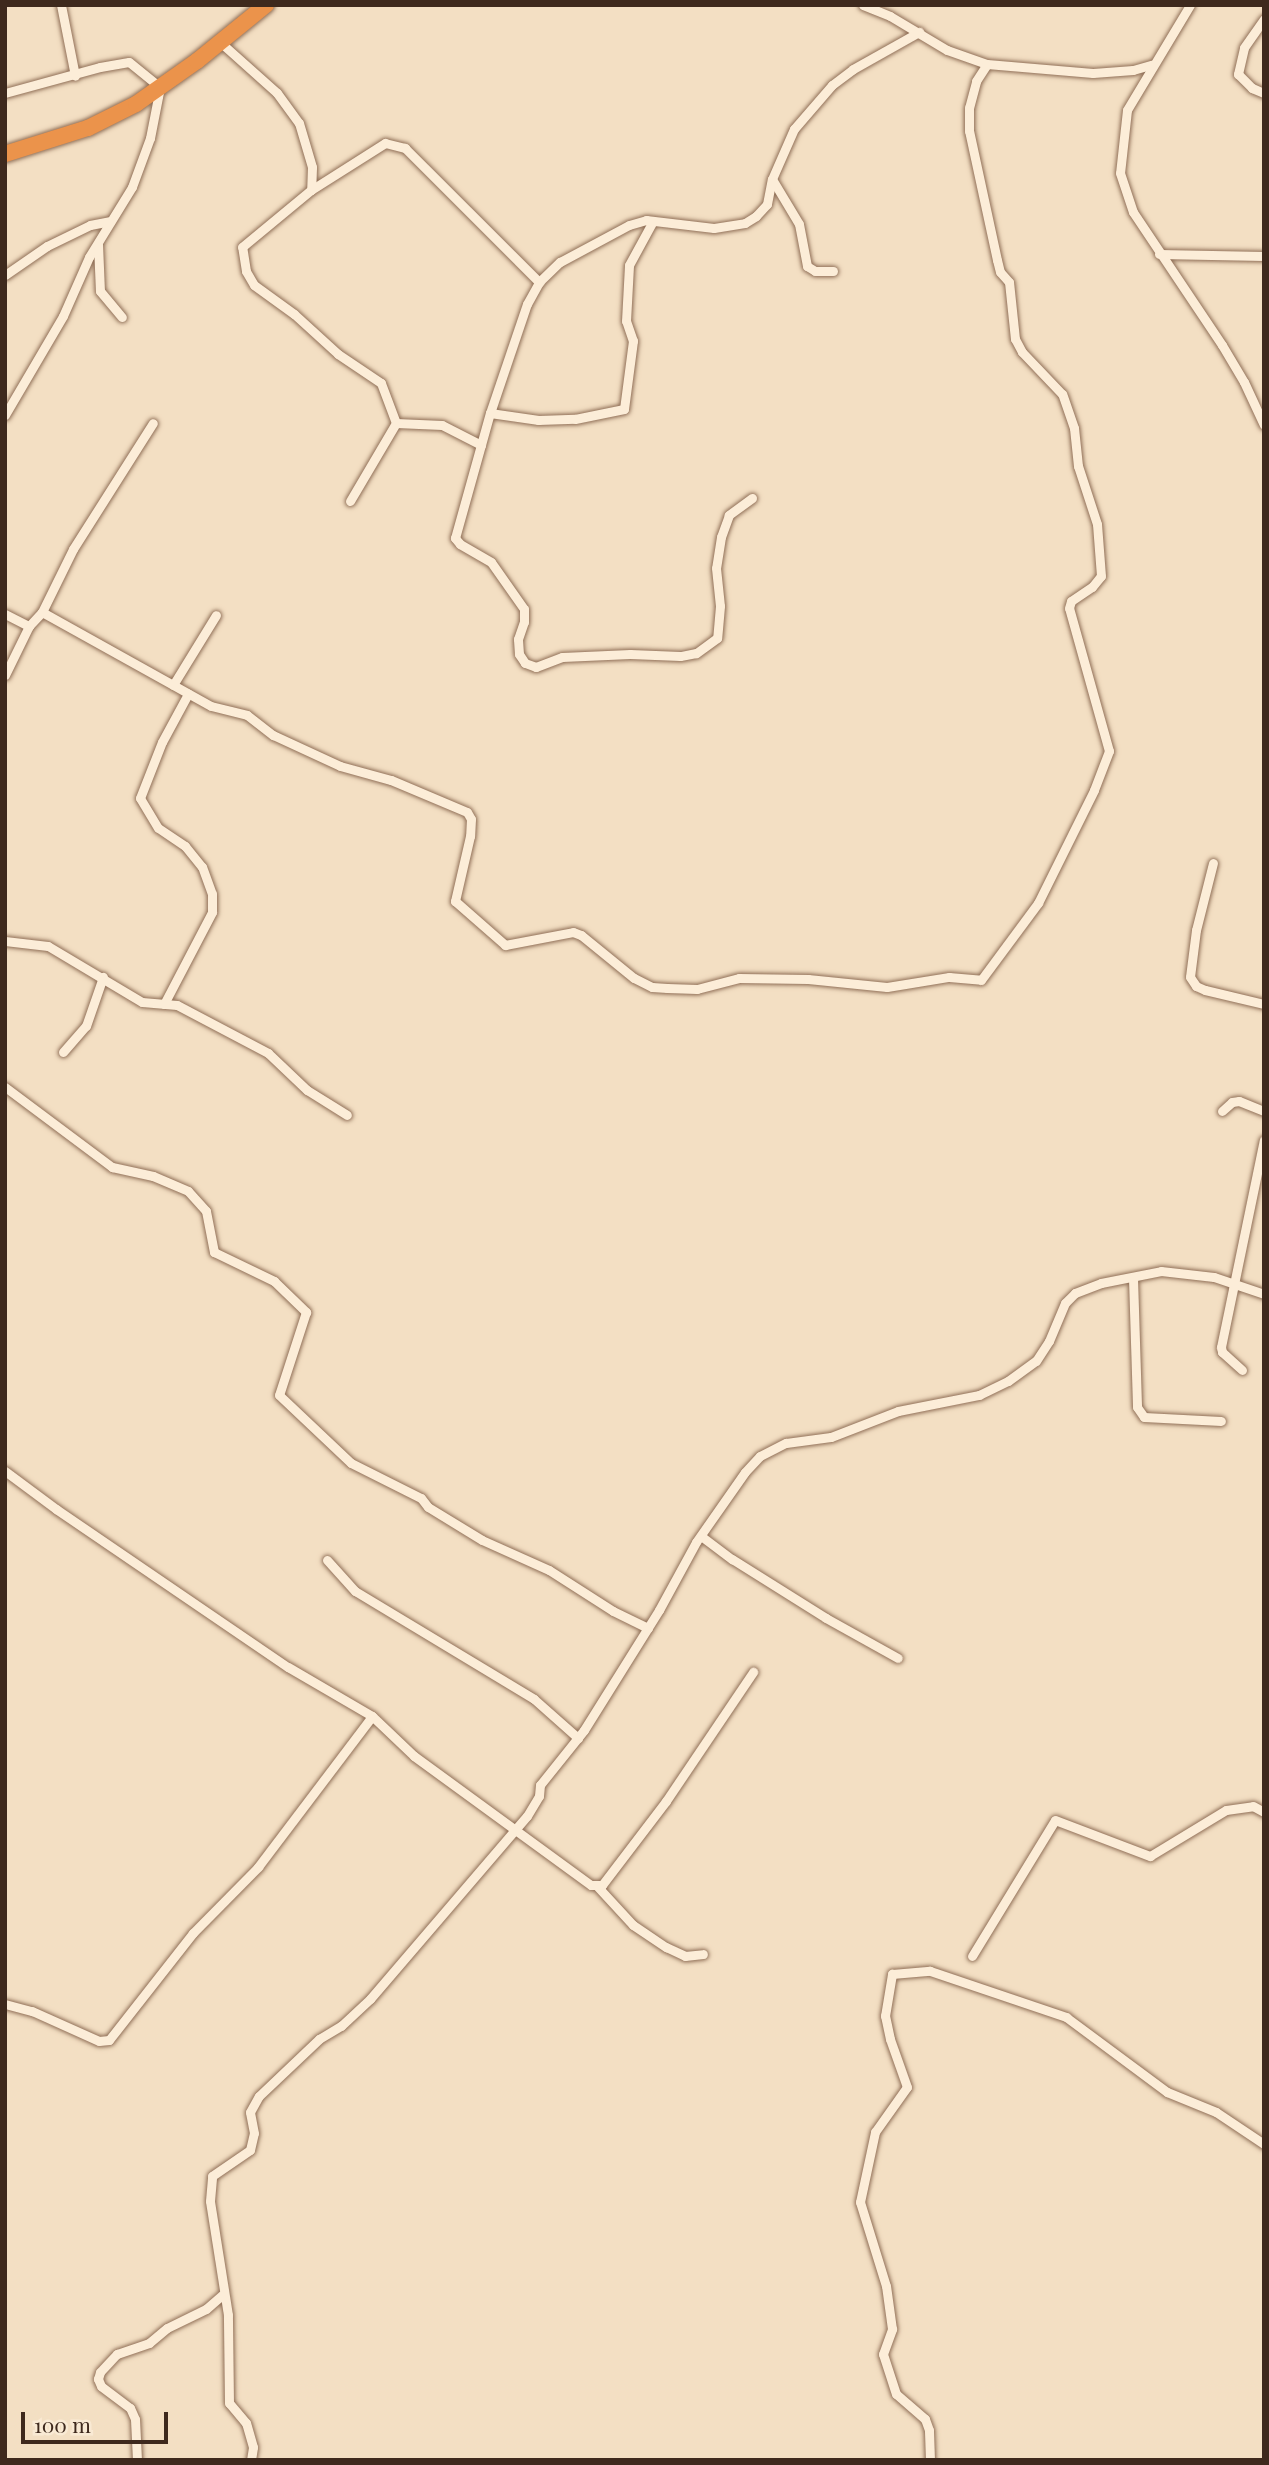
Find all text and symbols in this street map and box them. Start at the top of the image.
scale bar [24,2398,172,2442]
text: 100 m [34,2410,91,2438]

